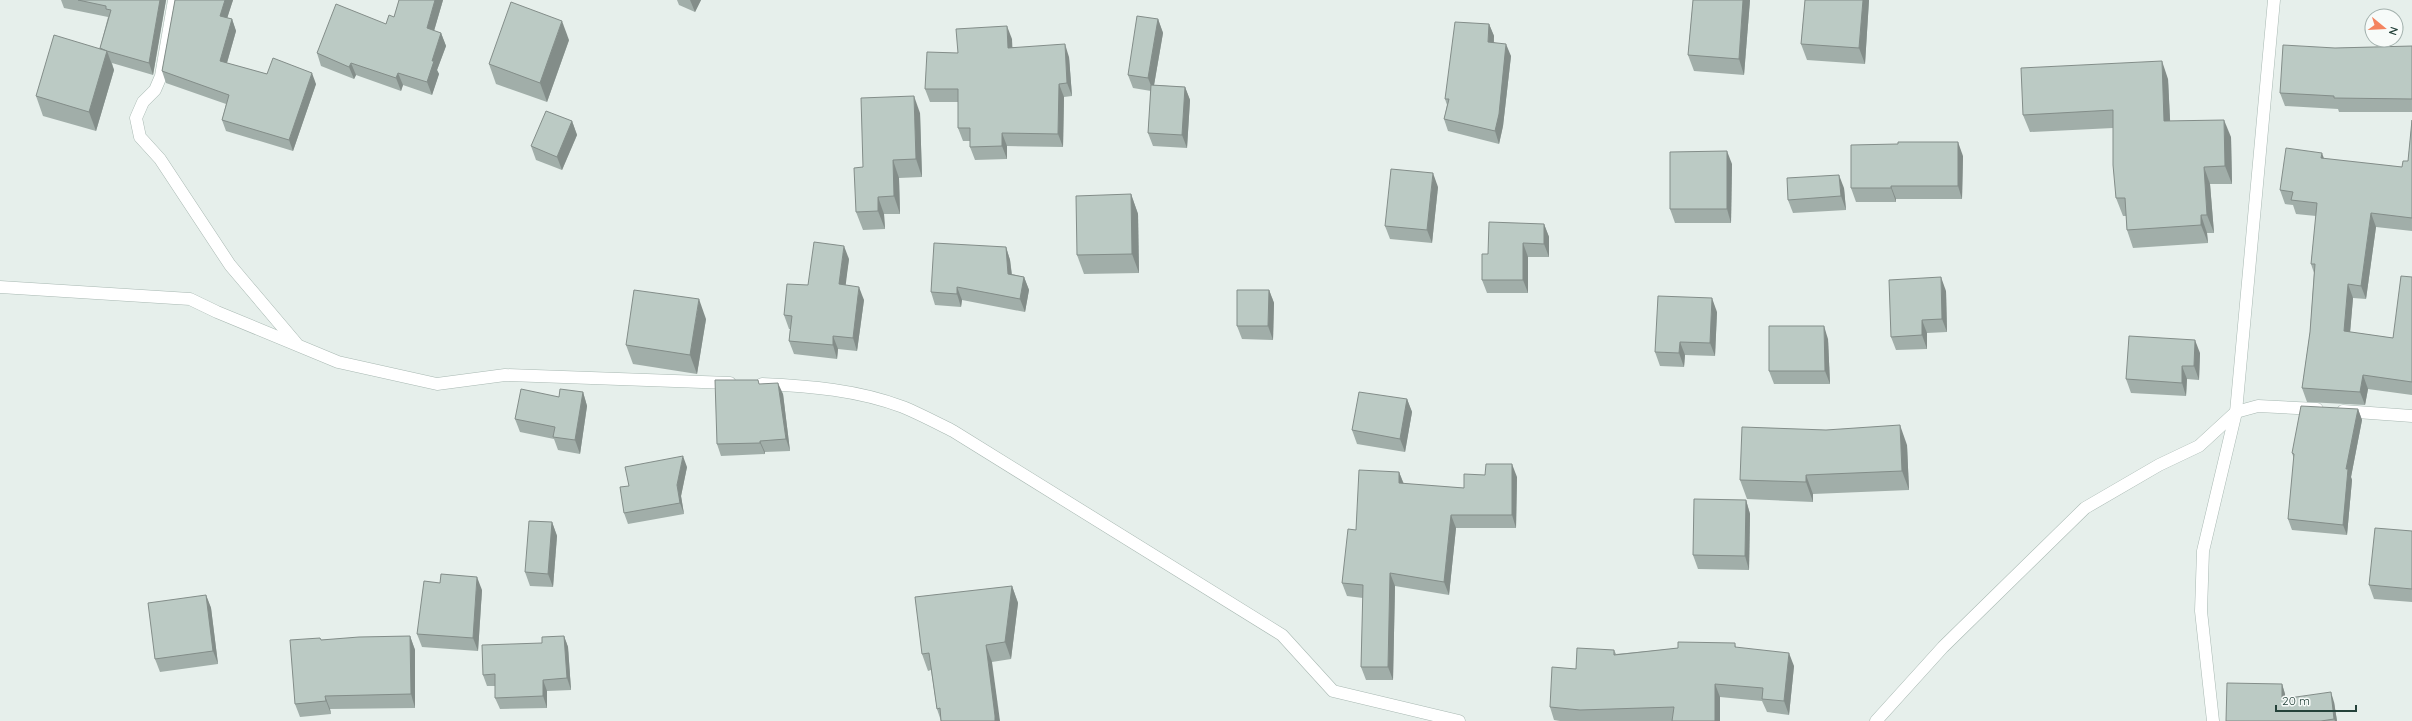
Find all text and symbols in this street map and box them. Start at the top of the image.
north arrow [2364,8,2404,48]
text: N [2386,25,2401,37]
scale bar [2276,687,2356,713]
text: 20 m [2282,693,2310,708]

